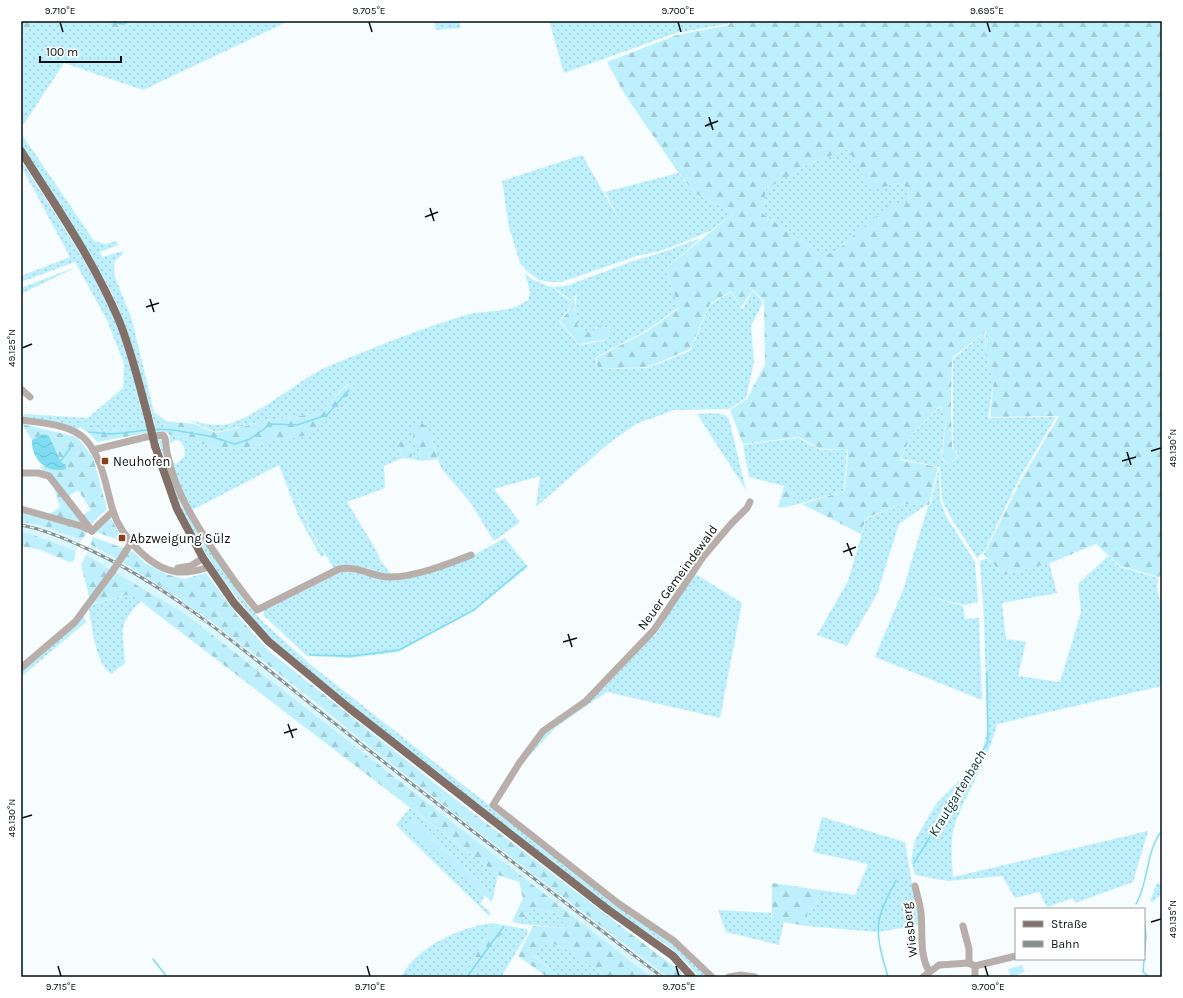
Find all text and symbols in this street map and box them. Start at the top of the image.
text: 9.710°E [45,5,75,17]
text: 9.705°E [353,5,385,17]
text: 9.700°E [661,5,695,17]
text: 9.695°E [970,5,1004,17]
scale bar [40,38,121,64]
text: 100 m [46,45,78,59]
text: 49.125°N [6,329,18,367]
text: 49.130°N [1167,429,1179,467]
place label: Neuhofen [113,454,170,469]
marker: Neuhofen [100,456,110,466]
street label: Neuer Gemeindewald [634,522,720,633]
place label: Abzweigung Sülz [130,531,230,546]
marker: Abzweigung Sülz [117,533,127,543]
water label: Krautgartenbach [925,747,990,840]
text: 49.130°N [6,799,18,837]
text: 49.135°N [1167,900,1179,938]
street label: Wiesberg [899,901,920,958]
legend [1015,908,1145,960]
text: Straße [1051,917,1087,931]
text: Bahn [1051,937,1080,951]
text: 9.715°E [46,981,76,993]
text: 9.710°E [355,981,385,993]
text: 9.705°E [663,981,695,993]
text: 9.700°E [971,981,1005,993]

